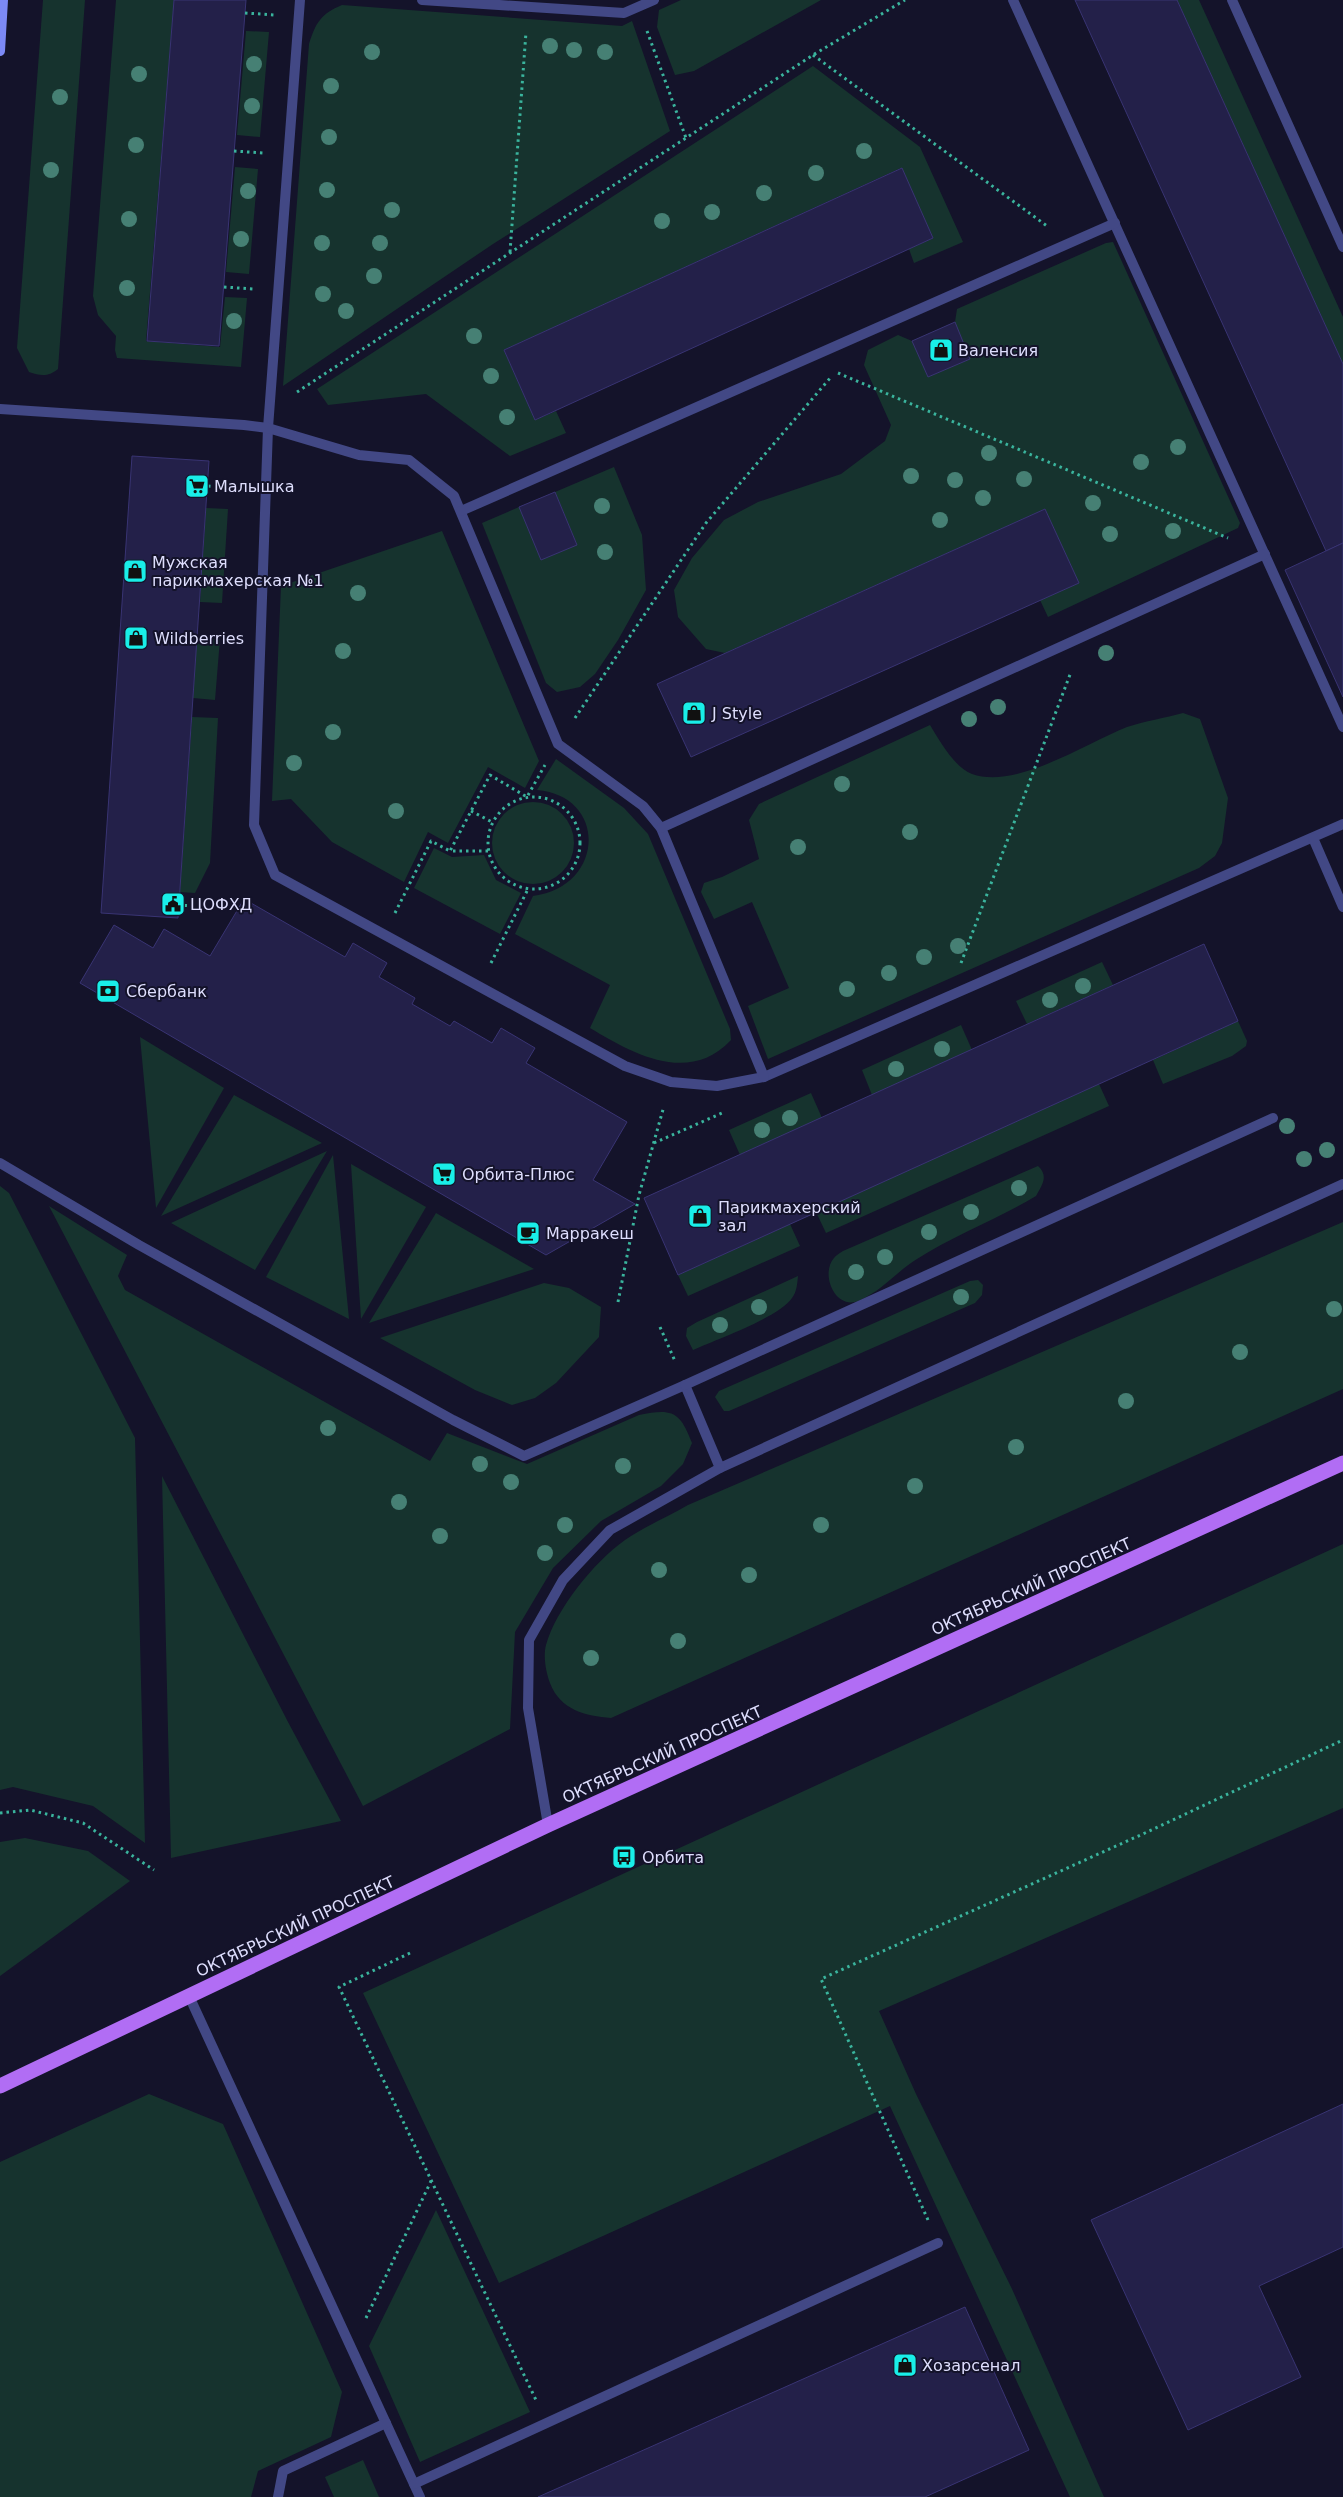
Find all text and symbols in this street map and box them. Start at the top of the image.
shop icon: Валенсия [928,337,954,363]
place label: Валенсия [958,341,1038,360]
supermarket icon: Малышка [184,473,210,499]
place label: Малышка [214,477,295,496]
place label: Мужская парикмахерская №1 [152,553,324,590]
shop icon: Мужская парикмахерская №1 [122,558,148,584]
shop icon: Wildberries [123,625,149,651]
place label: Wildberries [154,629,244,648]
shop icon: J Style [681,700,707,726]
place label: J Style [711,704,762,723]
public building icon: ЦОФХД [160,891,186,917]
place label: ЦОФХД [190,895,252,914]
bank icon: Сбербанк [95,978,121,1004]
place label: Сбербанк [126,982,207,1001]
supermarket icon: Орбита-Плюс [431,1161,457,1187]
place label: Орбита-Плюс [462,1165,574,1184]
place label: Парикмахерский зал [718,1198,861,1235]
shop icon: Парикмахерский зал [687,1203,713,1229]
cafe icon: Марракеш [515,1220,541,1246]
place label: Марракеш [546,1224,634,1243]
street label: ОКТЯБРЬСКИЙ ПРОСПЕКТ [928,1534,1134,1639]
street label: ОКТЯБРЬСКИЙ ПРОСПЕКТ [559,1702,765,1807]
bus stop icon: Орбита [611,1844,637,1870]
place label: Орбита [642,1848,704,1867]
street label: ОКТЯБРЬСКИЙ ПРОСПЕКТ [193,1872,398,1981]
shop icon: Хозарсенал [892,2352,918,2378]
place label: Хозарсенал [922,2356,1020,2375]

